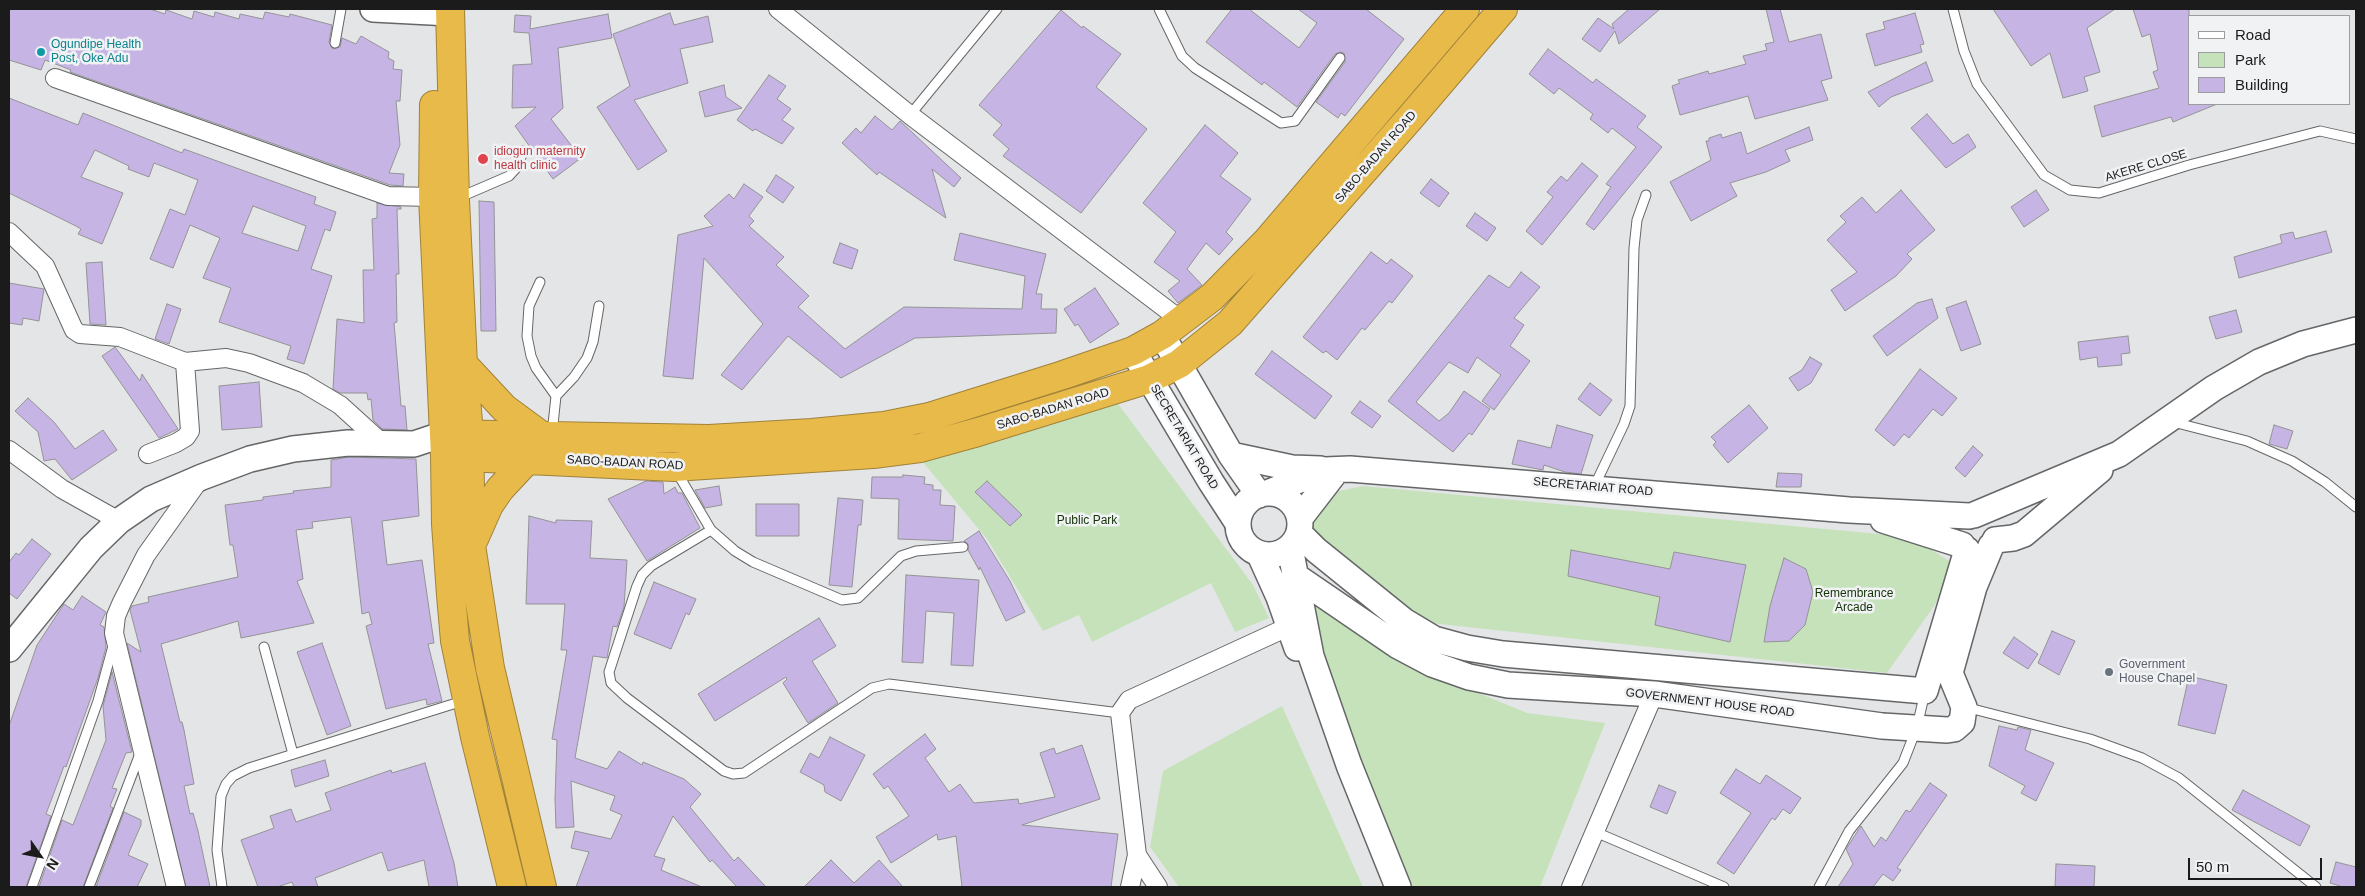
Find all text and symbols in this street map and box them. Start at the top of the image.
legend [2188,15,2350,105]
text: Road [2235,26,2271,43]
place label: Ogundipe Health Post, Oke Adu [51,38,141,66]
marker: Ogundipe Health Post, Oke Adu [35,46,47,58]
text: Park [2235,51,2266,68]
text: Building [2235,76,2288,93]
street label: SABO-BADAN ROAD [1332,108,1420,206]
place label: idiogun maternity health clinic [494,145,585,173]
street label: AKERE CLOSE [2103,147,2189,185]
marker: idiogun maternity health clinic [476,152,490,166]
street label: SECRETARIAT ROAD [1147,382,1221,492]
street label: SABO-BADAN ROAD [995,385,1111,433]
street label: SABO-BADAN ROAD [566,453,684,473]
street label: SECRETARIAT ROAD [1532,475,1654,499]
park label: Public Park [1057,514,1117,528]
park label: Remembrance Arcade [1815,587,1893,615]
place label: Government House Chapel [2119,658,2195,686]
marker: Government House Chapel [2103,666,2115,678]
street label: GOVERNMENT HOUSE ROAD [1625,685,1795,721]
north arrow [15,831,65,881]
scale bar [2190,848,2324,880]
text: N [43,856,62,873]
text: 50 m [2196,858,2229,875]

